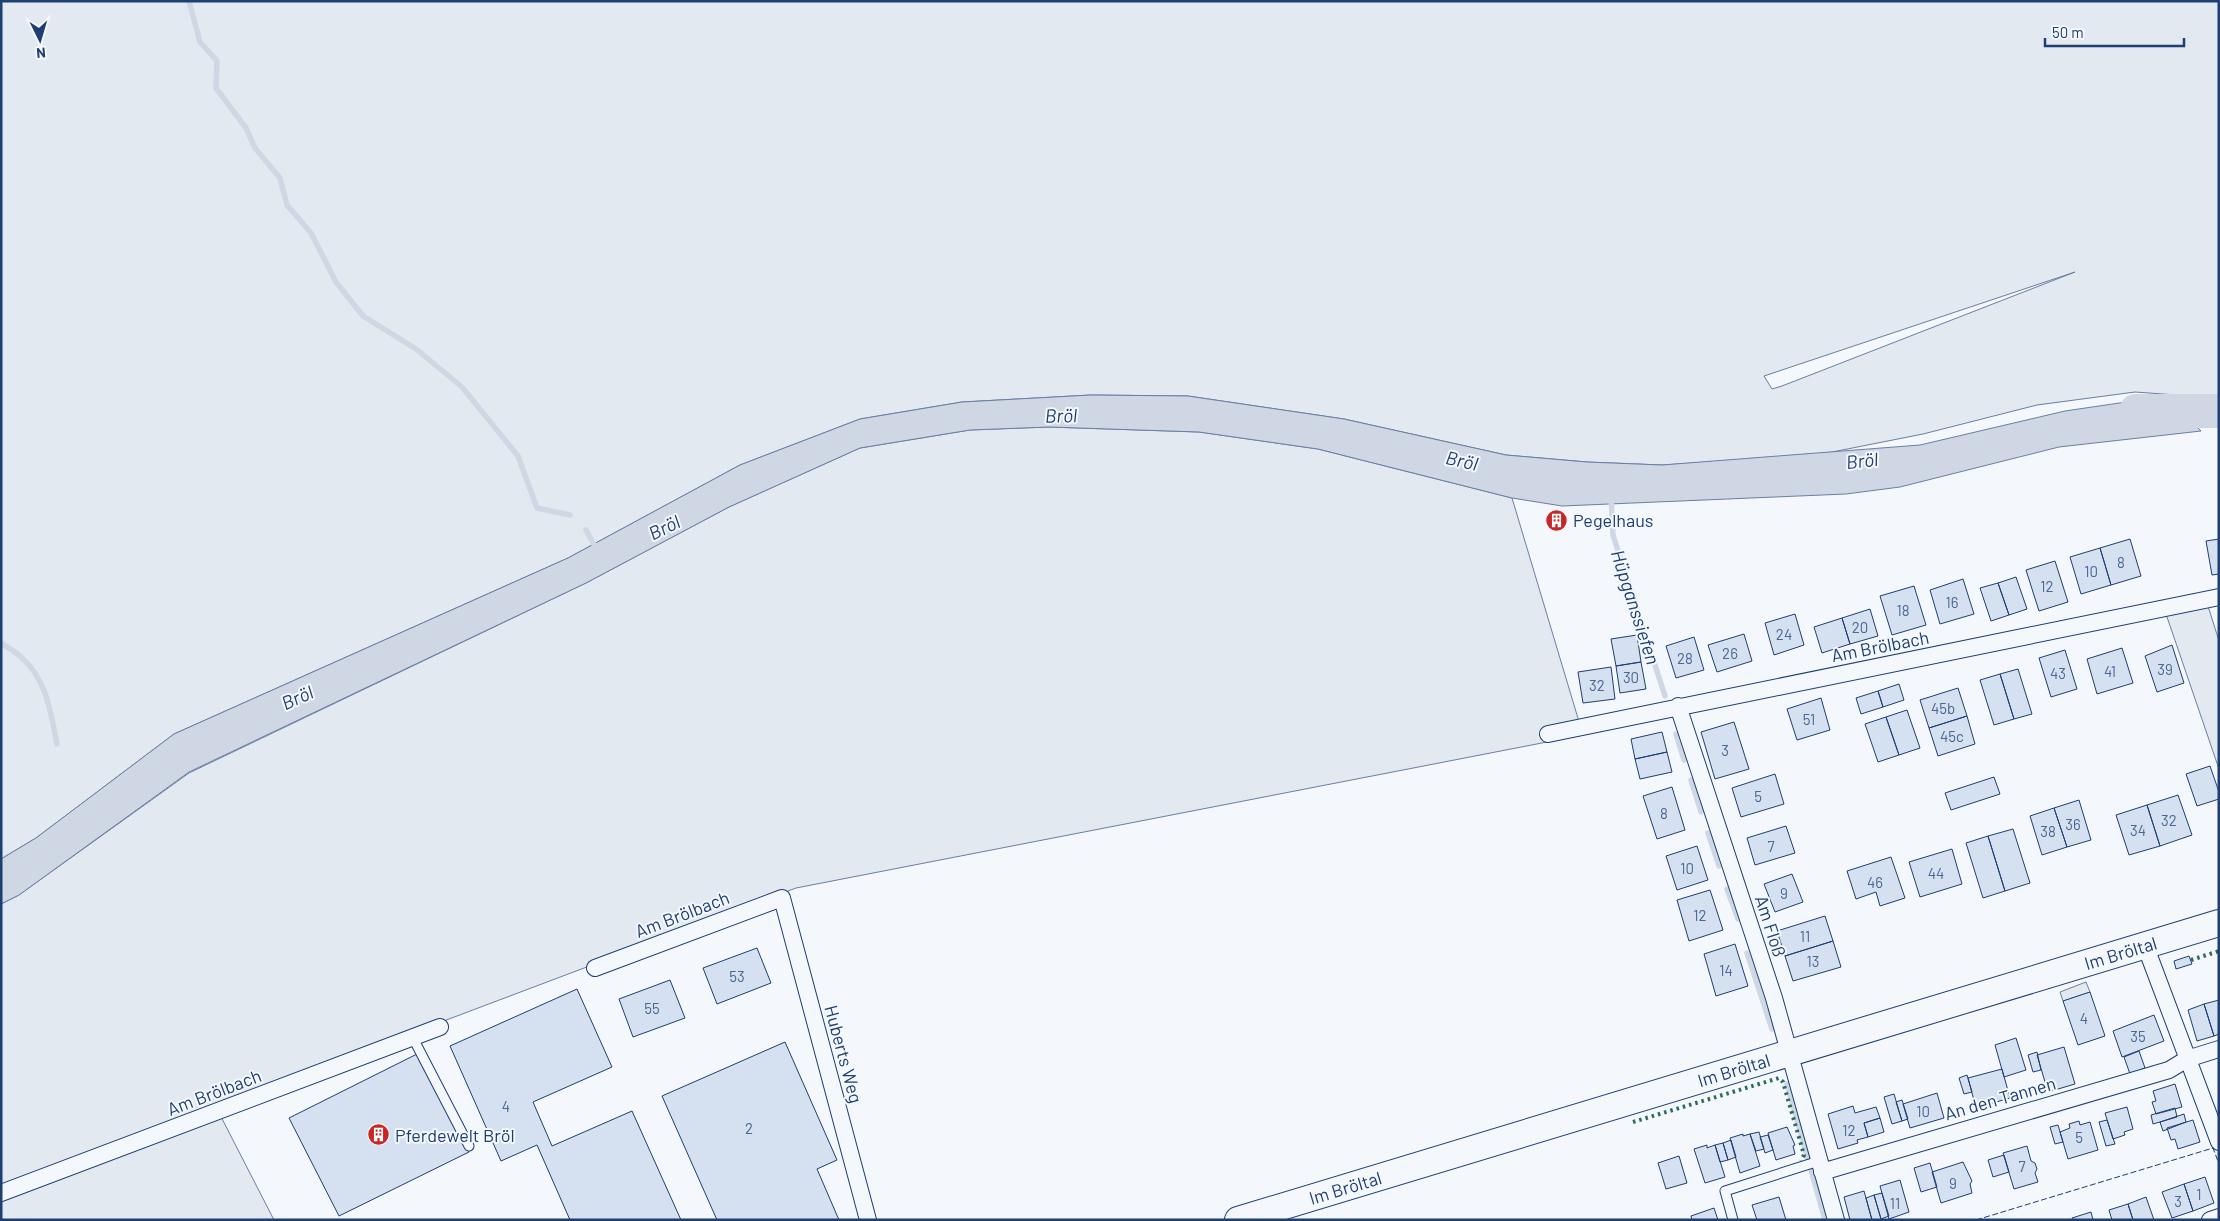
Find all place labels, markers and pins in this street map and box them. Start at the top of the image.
building icon: Pegelhaus [1545,508,1569,532]
place label: Pegelhaus [1573,509,1654,531]
building icon: Pferdewelt Bröl [367,1123,391,1147]
place label: Pferdewelt Bröl [395,1124,515,1146]

